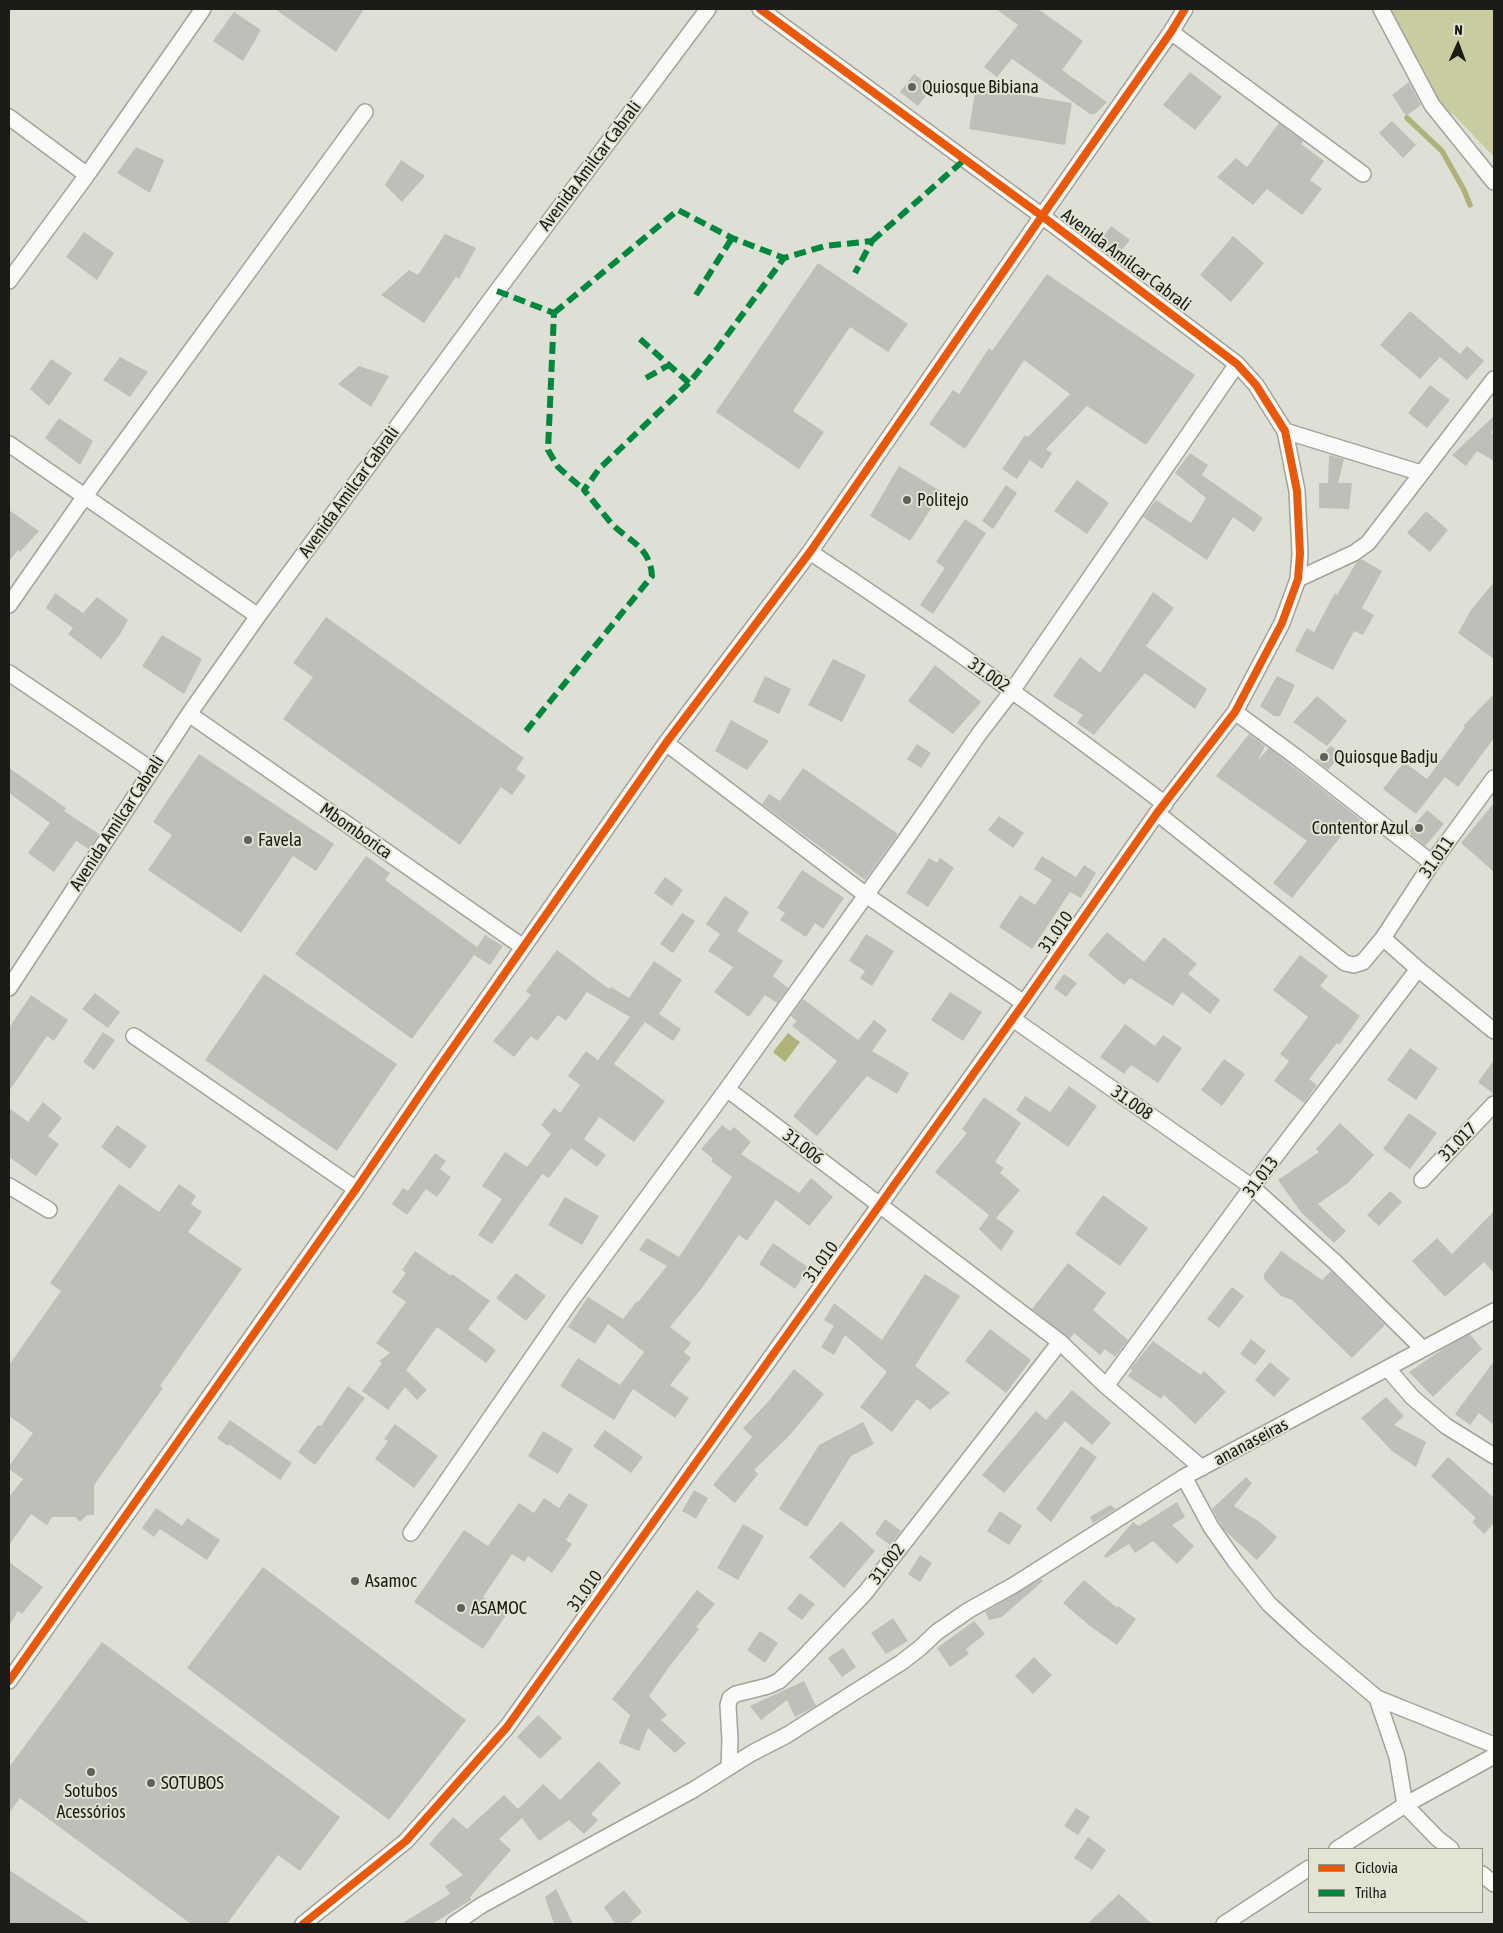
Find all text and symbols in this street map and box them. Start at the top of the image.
north arrow [1433,20,1483,70]
text: N [1454,22,1463,38]
place label: Quiosque Bibiana [922,76,1039,98]
marker: Quiosque Bibiana [906,81,918,93]
street label: Avenida Amilcar Cabrali [534,97,646,235]
street label: Avenida Amilcar Cabrali [1057,204,1195,316]
street label: Avenida Amilcar Cabrali [294,422,404,562]
place label: Politejo [917,489,969,511]
marker: Politejo [901,494,913,506]
street label: 31.002 [964,653,1014,697]
place label: Quiosque Badju [1334,746,1438,768]
street label: Avenida Amilcar Cabrali [65,751,169,895]
marker: Quiosque Badju [1318,751,1330,763]
street label: Mbomborica [316,798,396,864]
place label: Contentor Azul [1312,817,1409,839]
marker: Contentor Azul [1413,822,1425,834]
place label: Favela [258,829,302,851]
street label: 31.011 [1415,832,1459,882]
marker: Favela [242,834,254,846]
street label: 31.010 [1034,907,1078,957]
street label: 31.008 [1107,1081,1157,1125]
street label: 31.017 [1434,1118,1482,1166]
street label: 31.006 [778,1125,828,1169]
street label: 31.013 [1239,1152,1283,1202]
street label: 31.010 [799,1237,843,1287]
street label: ananaseiras [1210,1413,1292,1471]
street label: 31.002 [865,1539,909,1589]
street label: 31.010 [563,1566,607,1616]
place label: Asamoc [365,1570,417,1592]
marker: Asamoc [349,1575,361,1587]
place label: ASAMOC [471,1597,527,1619]
marker: ASAMOC [455,1602,467,1614]
marker: Sotubos Acessórios [85,1766,97,1778]
place label: SOTUBOS [161,1772,224,1794]
marker: SOTUBOS [145,1777,157,1789]
place label: Sotubos Acessórios [56,1780,126,1822]
legend [1308,1848,1483,1913]
text: Ciclovia [1355,1859,1398,1876]
text: Trilha [1355,1884,1387,1901]

